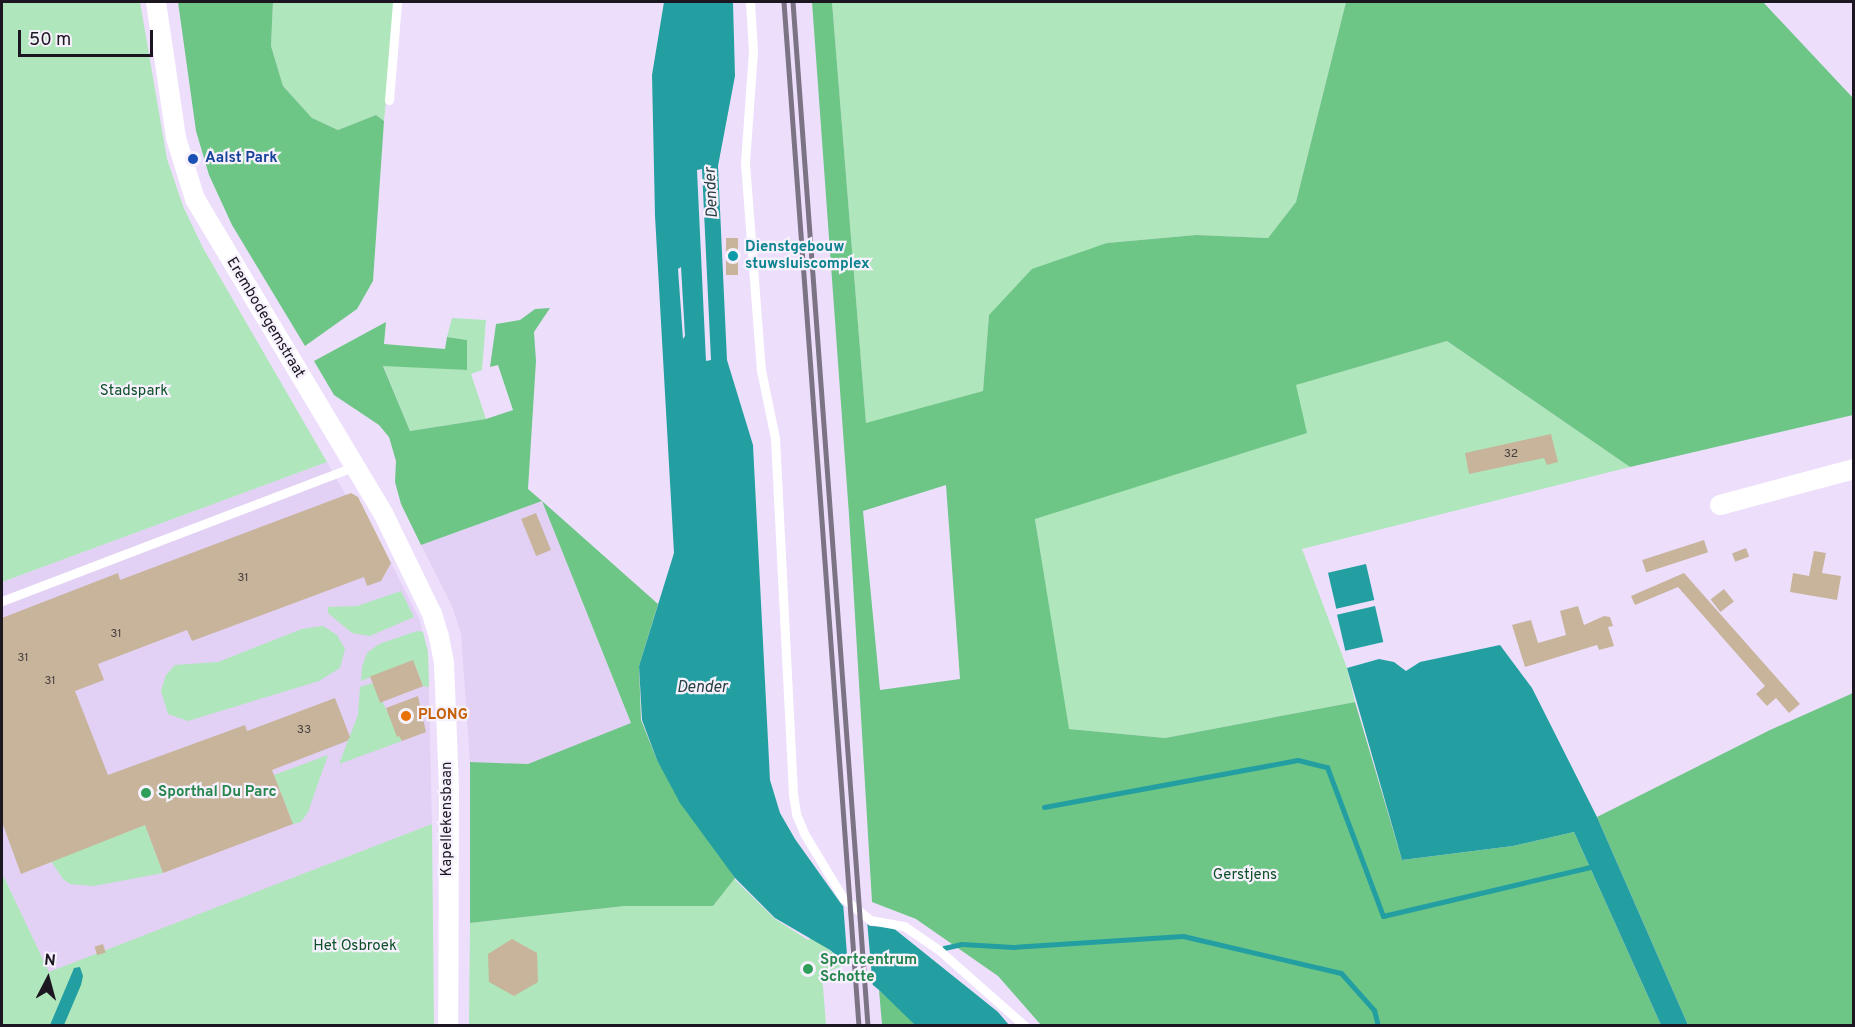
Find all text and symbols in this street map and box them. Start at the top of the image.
scale bar [21,18,156,56]
text: 50 m [29,29,71,52]
place label: Aalst Park [205,150,278,168]
marker: Aalst Park [186,152,200,166]
water label: Dender [701,167,723,219]
place label: Dienstgebouw stuwsluiscomplex [745,238,870,273]
marker: Dienstgebouw stuwsluiscomplex [726,249,740,263]
street label: Erembodegemstraat [222,254,308,382]
park label: Stadspark [100,383,168,401]
house number: 32 [1504,448,1518,462]
house number: 31 [237,572,249,586]
house number: 31 [110,628,122,642]
house number: 31 [17,652,29,666]
house number: 31 [44,675,56,689]
water label: Dender [677,678,727,698]
place label: PLONG [418,707,468,725]
marker: PLONG [399,709,413,723]
house number: 33 [297,724,311,738]
street label: Kapellekensbaan [439,762,457,876]
place label: Sporthal Du Parc [158,784,277,802]
marker: Sporthal Du Parc [139,786,153,800]
park label: Gerstjens [1213,867,1277,885]
park label: Het Osbroek [313,938,397,956]
north arrow [18,949,78,1009]
text: N [43,951,57,972]
place label: Sportcentrum Schotte [820,951,917,986]
marker: Sportcentrum Schotte [801,962,815,976]

